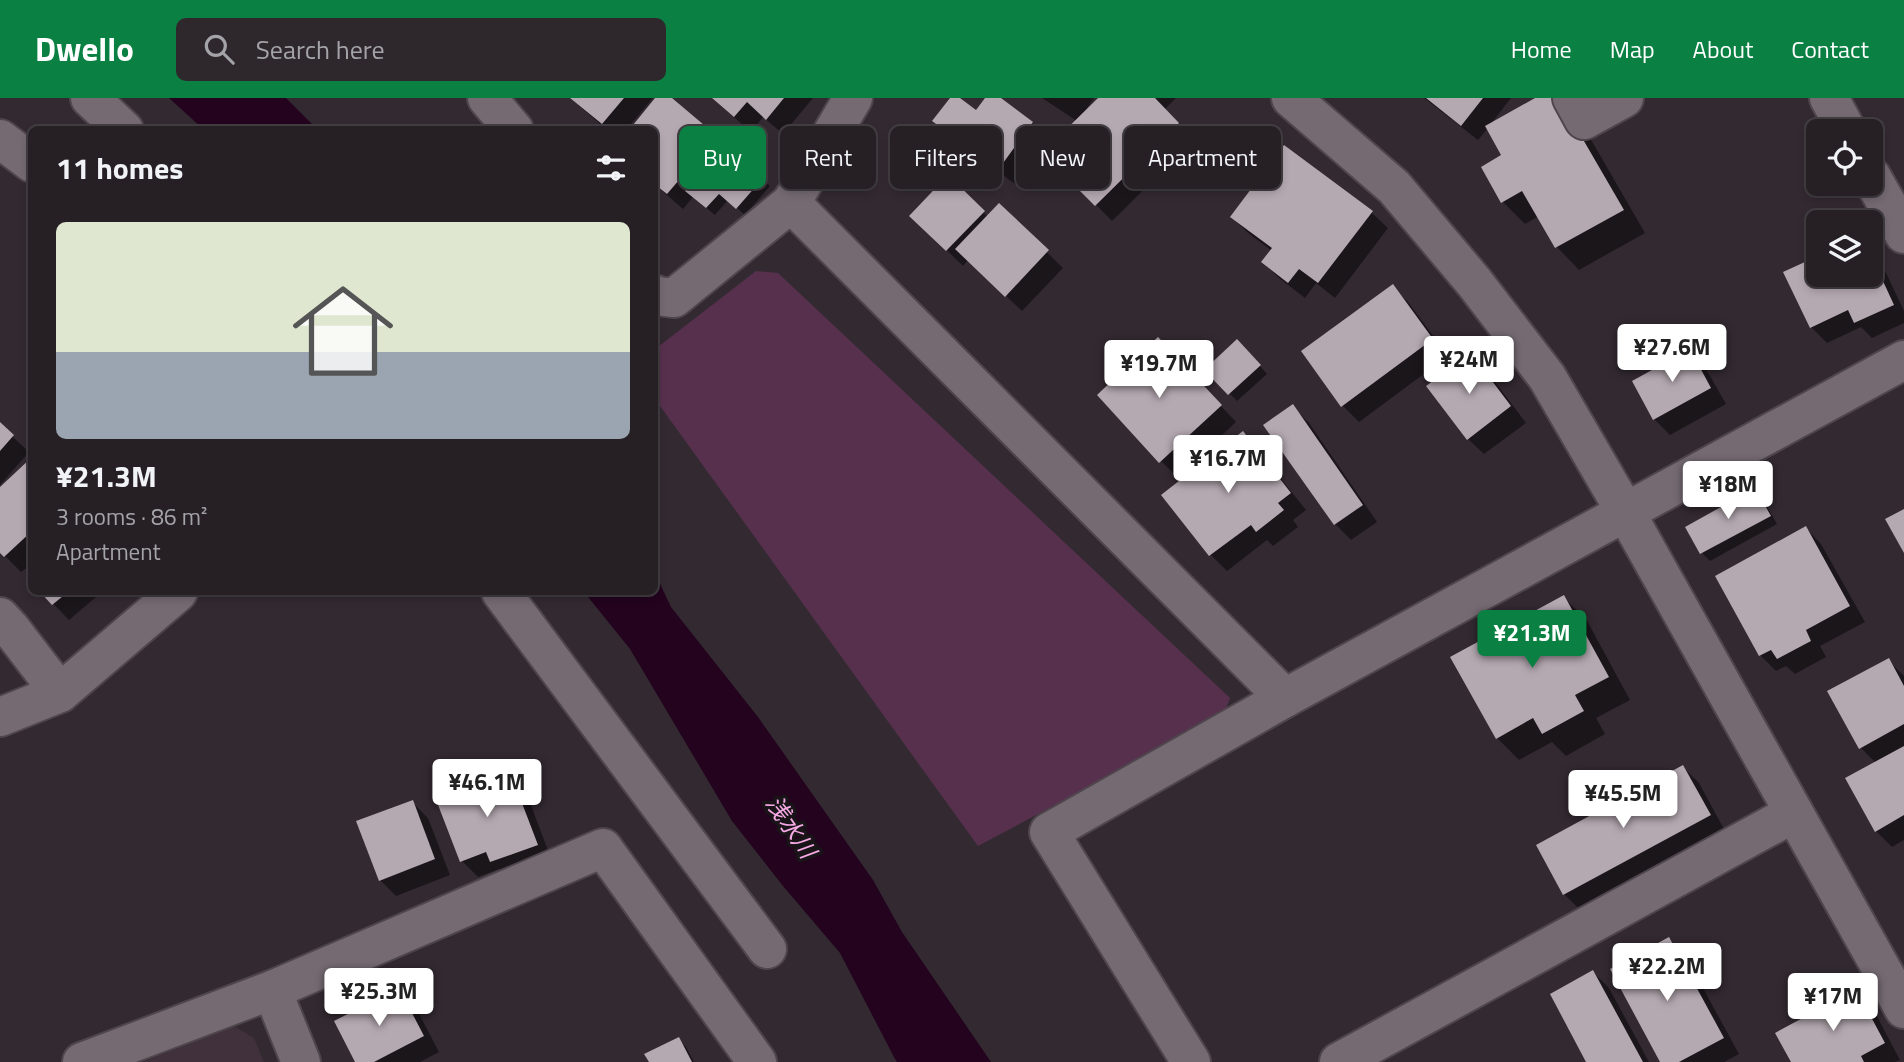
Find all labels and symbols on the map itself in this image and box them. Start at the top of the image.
pin: ¥27.6M [1615,324,1729,384]
pin: ¥24M [1428,336,1510,396]
pin: ¥19.7M [1102,341,1216,400]
pin: ¥16.7M [1171,436,1285,495]
pin: ¥18M [1687,462,1769,521]
pin: ¥21.3M [1475,610,1589,670]
pin: ¥46.1M [430,760,544,819]
pin: ¥45.5M [1566,770,1680,830]
water label: 浅水川 [758,788,827,868]
pin: ¥22.2M [1610,944,1724,1003]
pin: ¥25.3M [322,968,436,1028]
pin: ¥17M [1792,974,1874,1033]

